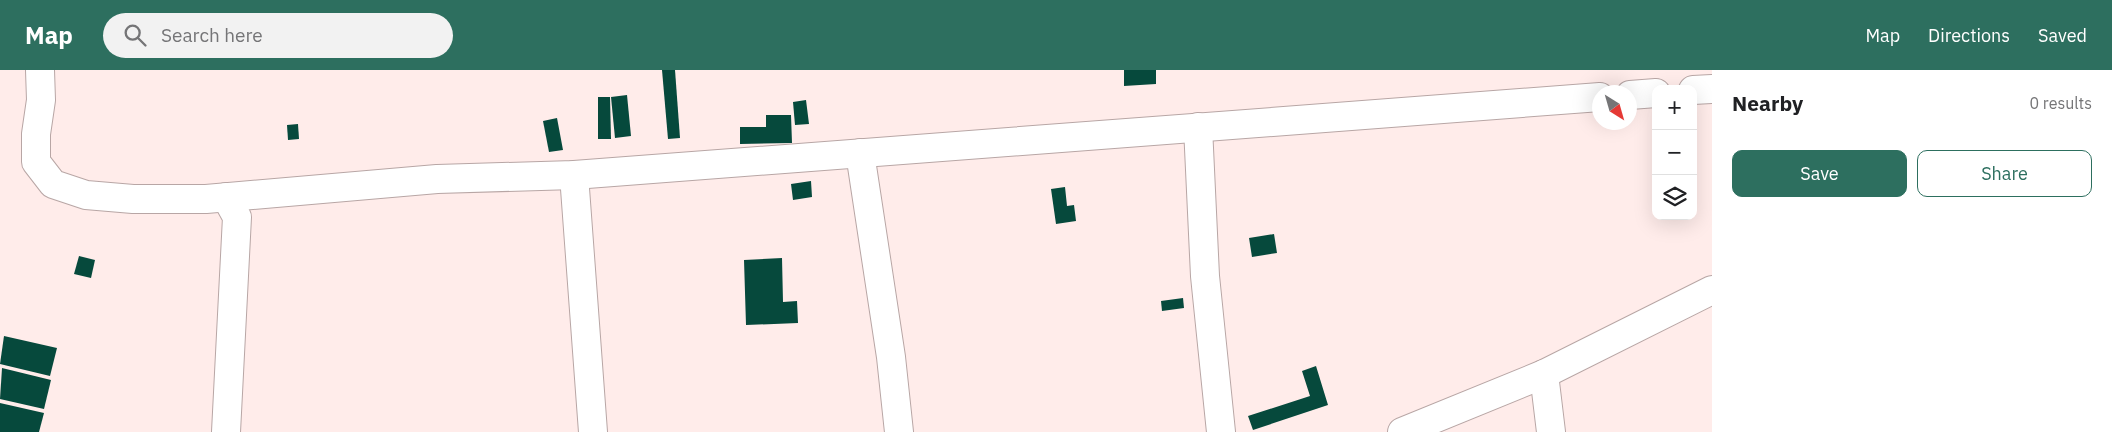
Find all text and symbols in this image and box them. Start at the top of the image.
search box [103,13,453,58]
text: Map [25,19,73,51]
icon: search [121,21,149,49]
text: Search here [161,23,263,47]
text: Map [1865,24,1900,47]
text: Directions [1928,24,2010,47]
text: Saved [2038,24,2087,47]
north arrow [1592,85,1637,130]
map controls [1652,85,1697,220]
button: + [1652,85,1697,130]
text: Nearby [1732,89,1803,117]
text: 0 results [2029,93,2092,113]
button: − [1652,130,1697,175]
button: Save [1732,150,1907,197]
button: Share [1917,150,2092,197]
button: layers [1652,175,1697,220]

